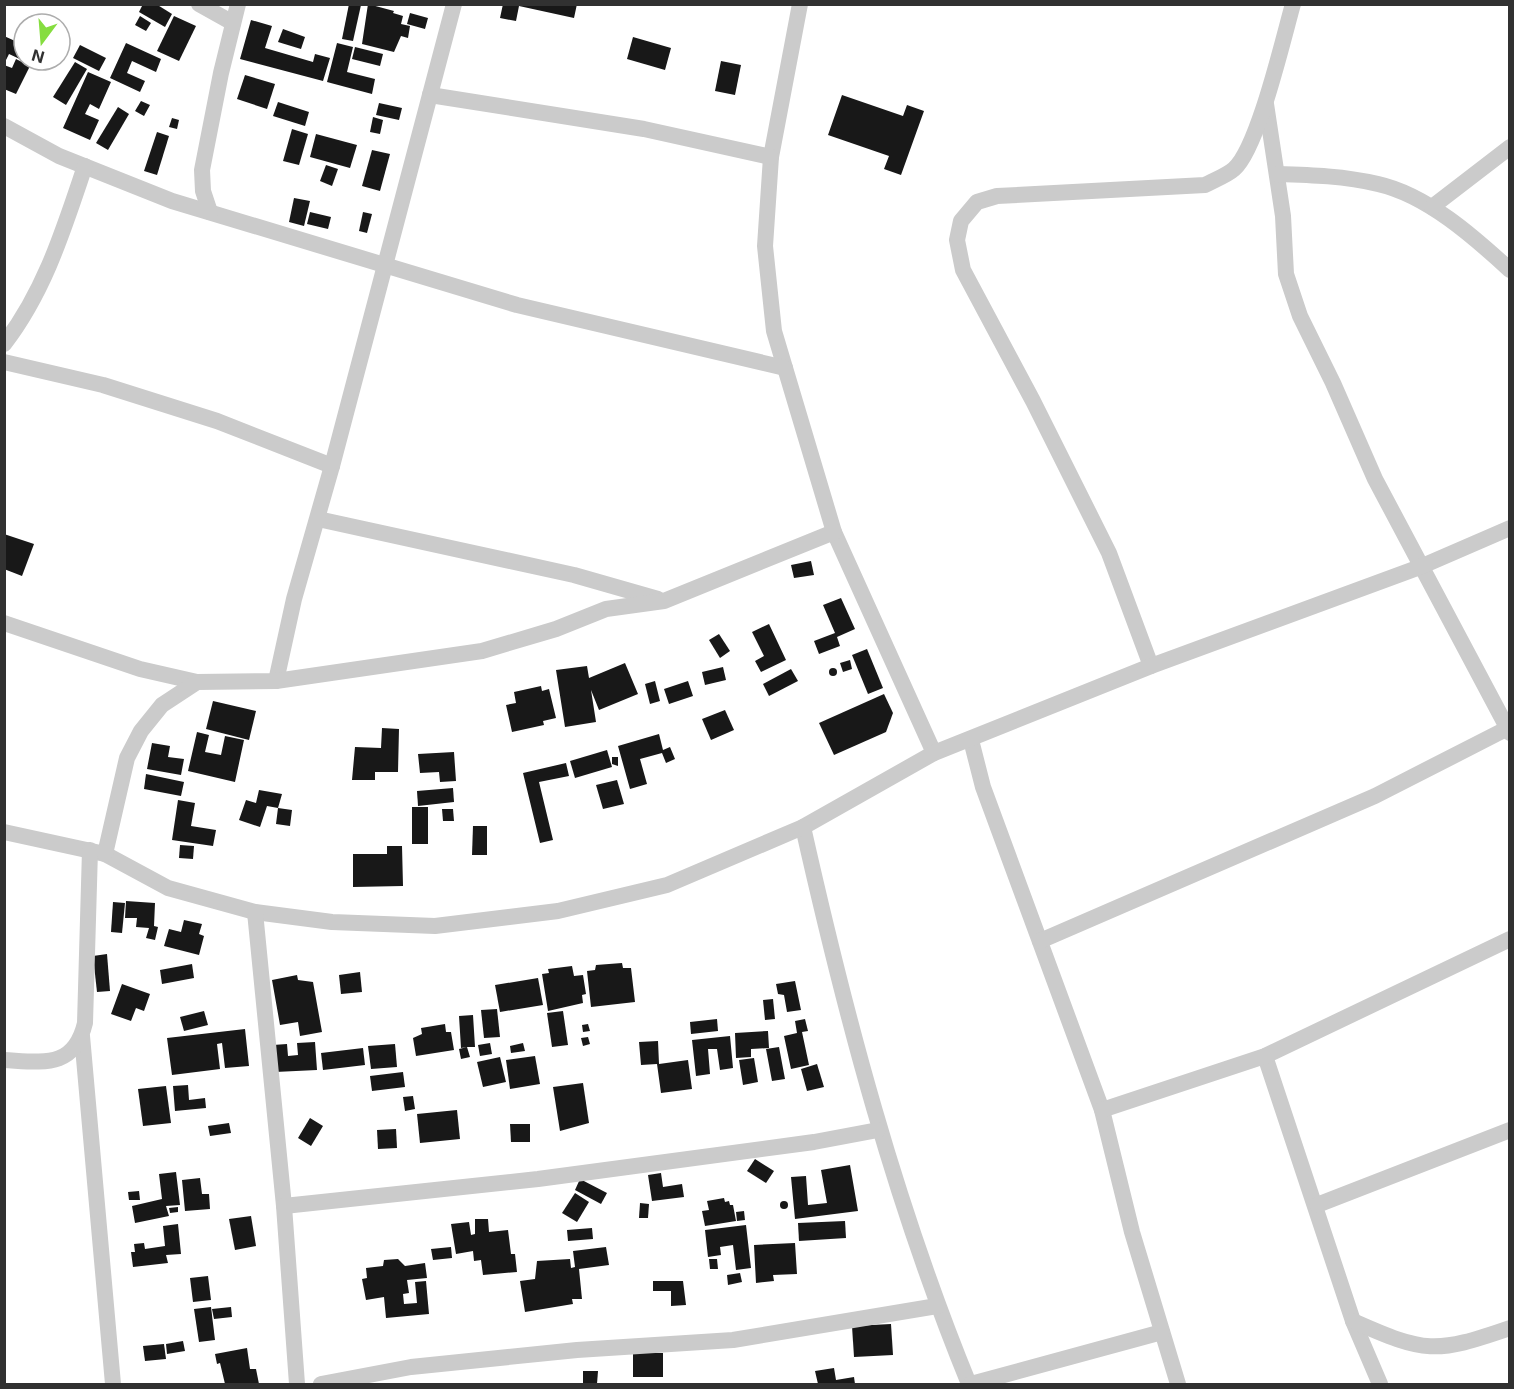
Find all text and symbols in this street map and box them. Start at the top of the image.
north arrow [12,12,72,72]
text: N [29,45,46,68]

